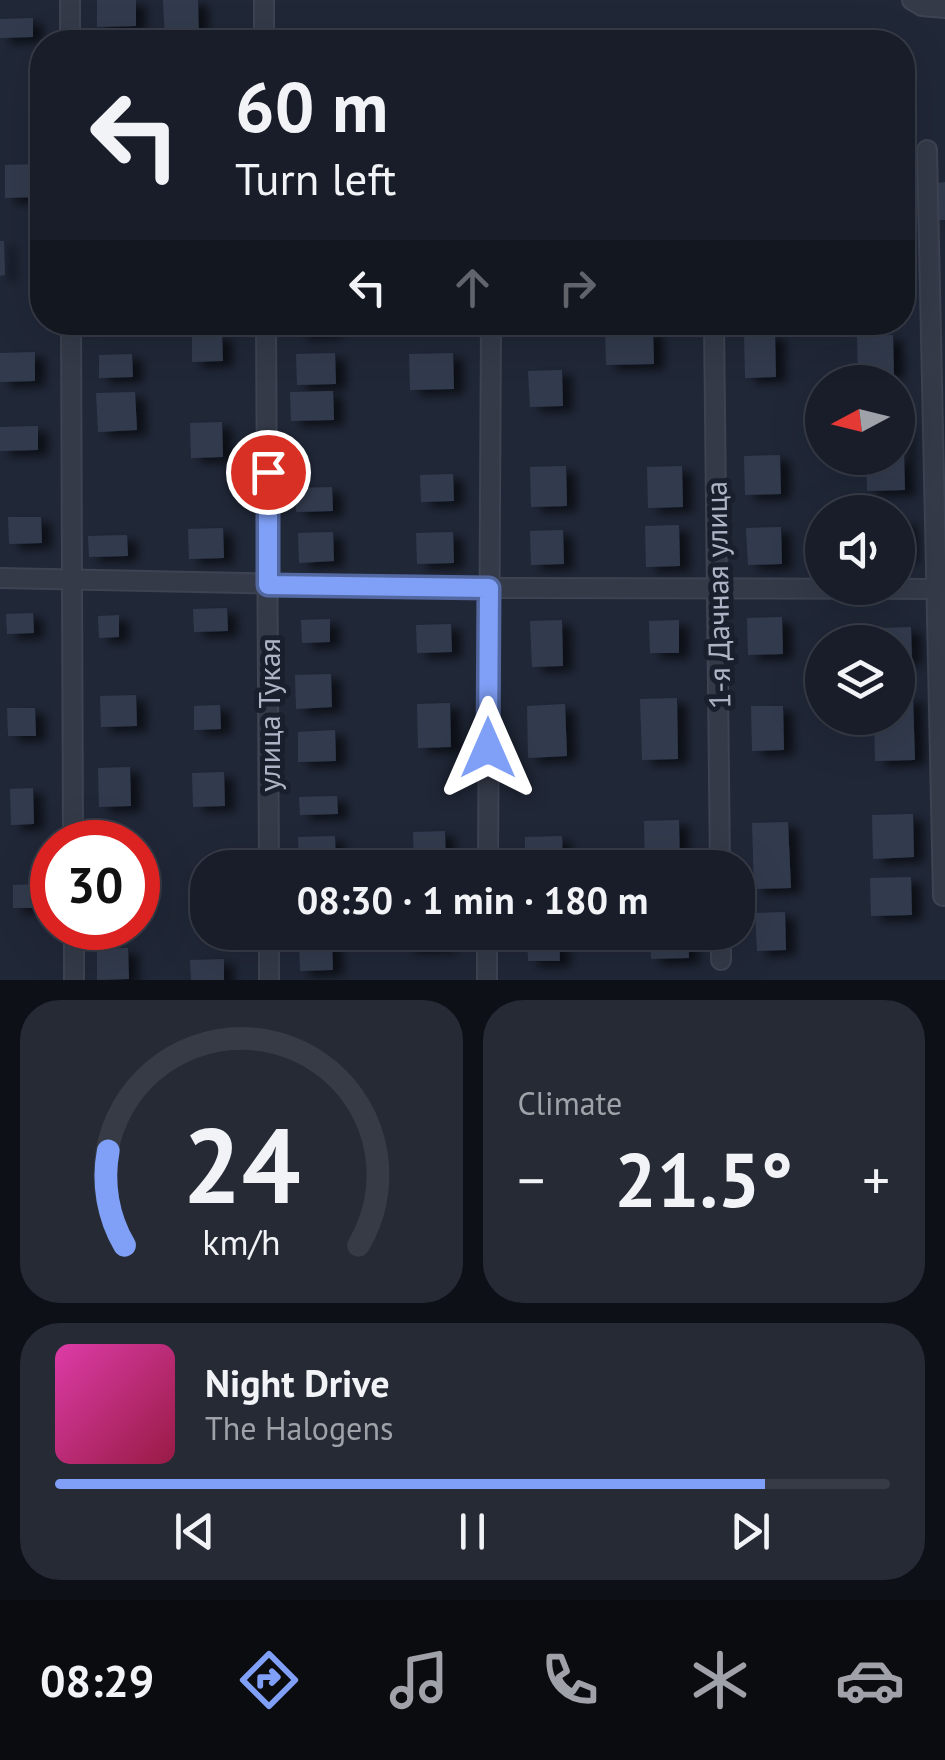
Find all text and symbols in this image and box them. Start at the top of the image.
text: 60 m [235,61,388,151]
icon: left [70,70,200,200]
text: Turn left [235,149,396,207]
icon: left [340,260,395,315]
icon: ahead [445,260,500,315]
icon: right [550,260,605,315]
north arrow [805,365,915,475]
map controls [805,365,915,735]
pin [226,430,311,515]
icon: arrive [241,445,296,500]
street label: 1-я Дачная улица [696,481,738,709]
button: sound [805,495,915,605]
button: layers [805,625,915,735]
street label: улица Тукая [249,638,288,792]
position arrow [436,696,540,800]
speed limit sign: 30 [30,820,160,950]
text: 08:30 · 1 min · 180 m [297,875,648,924]
text: Climate [518,1082,622,1124]
text: 24 [182,1097,300,1232]
text: 21.5° [614,1131,793,1228]
text: − [518,1144,545,1215]
text: + [862,1144,890,1215]
text: km/h [202,1219,280,1265]
text: Night Drive [205,1358,389,1407]
text: The Halogens [205,1407,393,1449]
icon: previous [167,1504,222,1559]
icon: pause [445,1504,500,1559]
icon: next [723,1504,778,1559]
icon: directions [234,1645,304,1715]
icon: music [384,1645,454,1715]
icon: phone [535,1645,605,1715]
icon: climate [685,1645,755,1715]
icon: car [835,1645,905,1715]
text: 08:29 [40,1651,154,1709]

